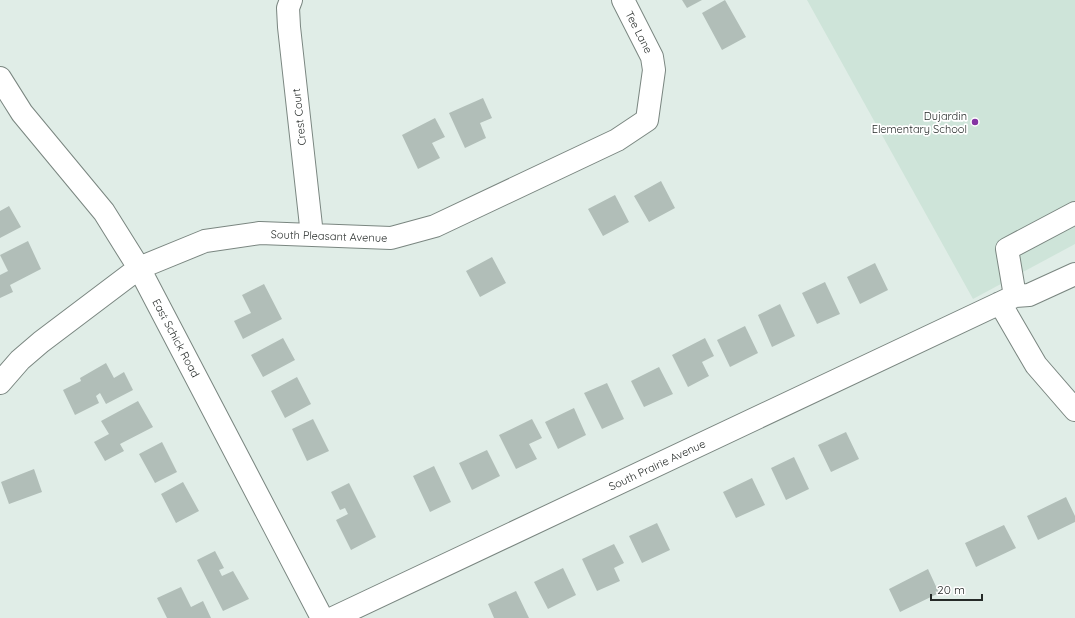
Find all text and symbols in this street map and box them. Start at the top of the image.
street label: Tee Lane [622,8,656,56]
street label: Crest Court [289,87,309,146]
place label: Dujardin Elementary School [872,109,967,136]
marker: Dujardin Elementary School [970,117,980,127]
street label: South Pleasant Avenue [270,227,388,245]
street label: East Schick Road [149,296,203,380]
street label: South Prairie Avenue [606,436,708,494]
scale bar [931,576,982,602]
text: 20 m [937,582,965,597]

